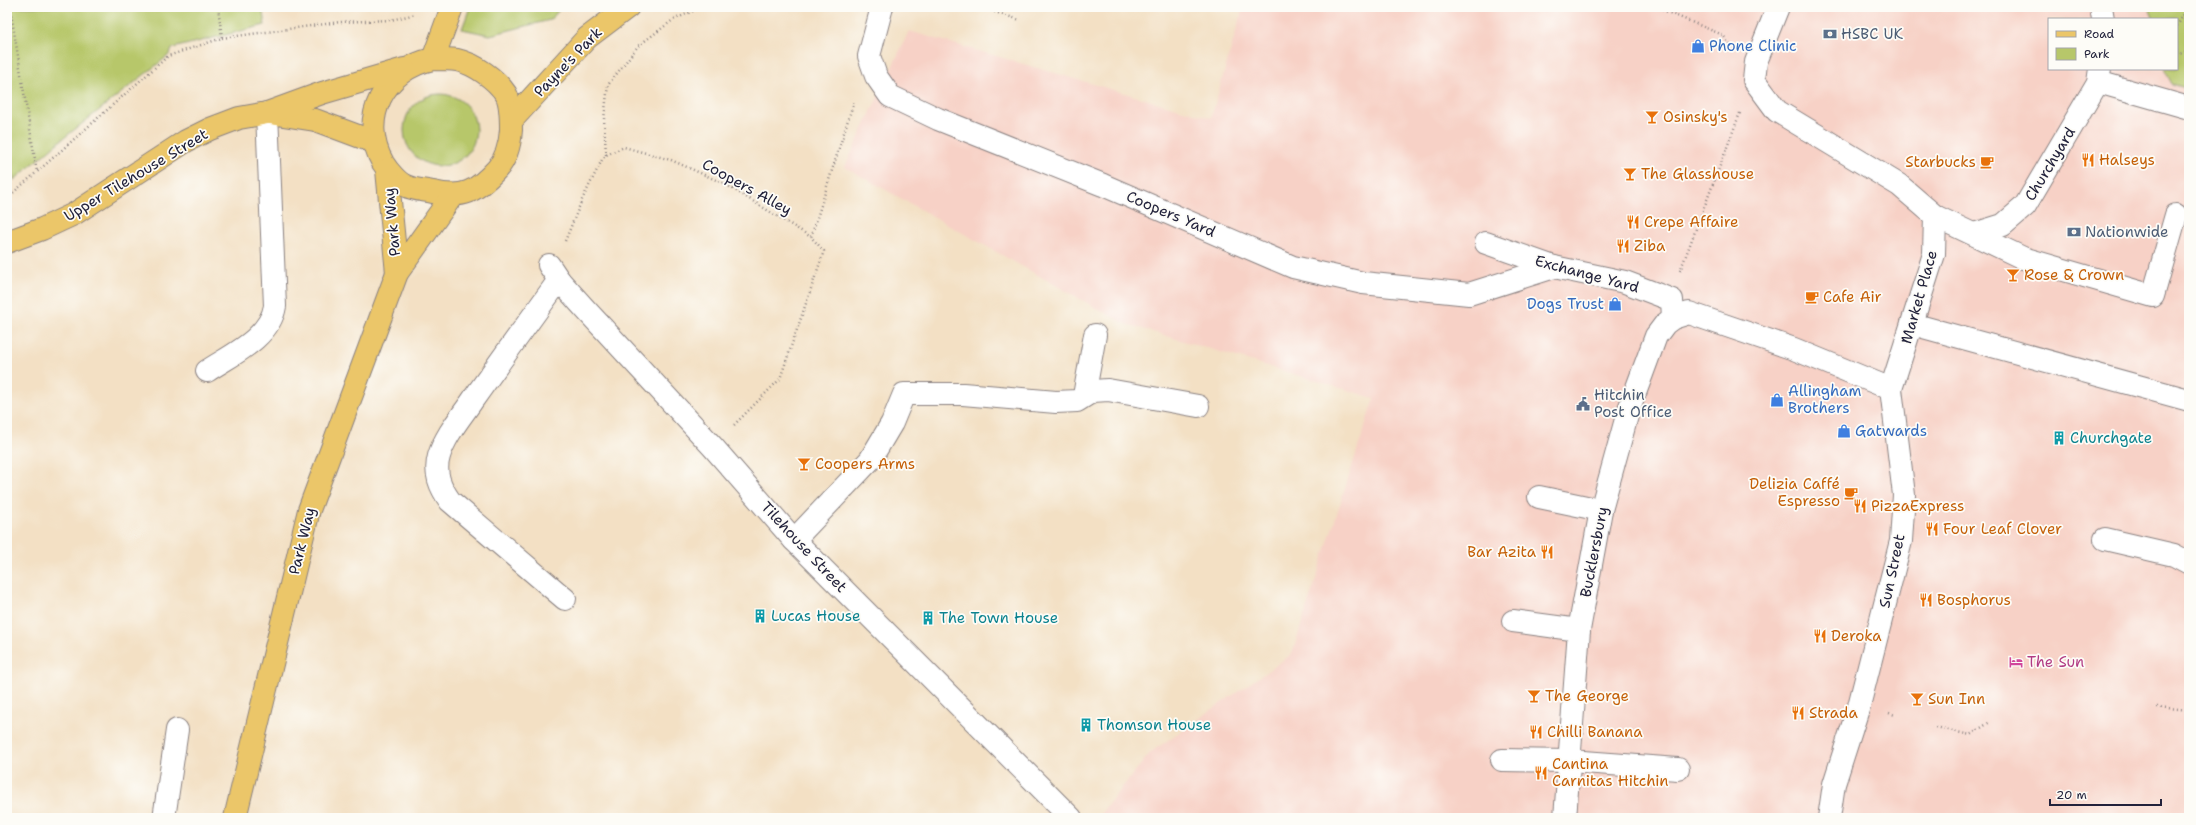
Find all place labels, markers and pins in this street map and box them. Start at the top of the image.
place label: HSBC UK [1841,24,1904,44]
bank icon: HSBC UK [1822,26,1838,42]
place label: Phone Clinic [1709,36,1797,56]
shop icon: Phone Clinic [1690,38,1706,54]
place label: Osinsky's [1663,107,1728,127]
bar icon: Osinsky's [1644,109,1660,125]
place label: Halseys [2099,150,2155,170]
place label: Starbucks [1905,152,1976,172]
restaurant icon: Halseys [2080,152,2096,168]
cafe icon: Starbucks [1979,154,1995,170]
place label: The Glasshouse [1641,164,1754,184]
bar icon: The Glasshouse [1622,166,1638,182]
place label: Crepe Affaire [1644,212,1739,232]
restaurant icon: Crepe Affaire [1625,214,1641,230]
place label: Nationwide [2085,222,2169,242]
bank icon: Nationwide [2066,224,2082,240]
place label: Ziba [1634,236,1666,256]
restaurant icon: Ziba [1615,238,1631,254]
place label: Rose & Crown [2024,265,2124,285]
bar icon: Rose & Crown [2005,267,2021,283]
place label: Cafe Air [1823,287,1882,307]
cafe icon: Cafe Air [1804,289,1820,305]
place label: Dogs Trust [1527,294,1604,314]
shop icon: Dogs Trust [1607,296,1623,312]
place label: Allingham Brothers [1788,381,1861,418]
place label: Hitchin Post Office [1594,385,1672,422]
shop icon: Allingham Brothers [1769,392,1785,408]
public building icon: Hitchin Post Office [1575,396,1591,412]
place label: Gatwards [1855,421,1927,441]
shop icon: Gatwards [1836,423,1852,439]
place label: Churchgate [2070,428,2152,448]
building icon: Churchgate [2051,430,2067,446]
place label: Coopers Arms [815,454,915,474]
bar icon: Coopers Arms [796,456,812,472]
place label: Delizia Caffé Espresso [1749,474,1840,511]
cafe icon: Delizia Caffé Espresso [1843,485,1859,501]
place label: PizzaExpress [1871,496,1964,516]
restaurant icon: PizzaExpress [1852,498,1868,514]
place label: Four Leaf Clover [1943,519,2062,539]
restaurant icon: Four Leaf Clover [1924,521,1940,537]
place label: Bar Azita [1467,542,1537,562]
restaurant icon: Bar Azita [1539,544,1555,560]
place label: Bosphorus [1937,590,2011,610]
restaurant icon: Bosphorus [1918,592,1934,608]
place label: Lucas House [771,606,860,626]
building icon: Lucas House [752,608,768,624]
place label: The Town House [939,608,1058,628]
building icon: The Town House [920,610,936,626]
place label: Deroka [1831,626,1882,646]
restaurant icon: Deroka [1812,628,1828,644]
place label: The Sun [2027,652,2084,672]
hotel icon: The Sun [2008,654,2024,670]
place label: The George [1545,686,1629,706]
bar icon: The George [1526,688,1542,704]
place label: Sun Inn [1928,689,1985,709]
bar icon: Sun Inn [1909,691,1925,707]
place label: Strada [1809,703,1858,723]
restaurant icon: Strada [1790,705,1806,721]
place label: Thomson House [1097,715,1211,735]
building icon: Thomson House [1078,717,1094,733]
place label: Chilli Banana [1547,722,1643,742]
restaurant icon: Chilli Banana [1528,724,1544,740]
place label: Cantina Carnitas Hitchin [1552,754,1668,791]
restaurant icon: Cantina Carnitas Hitchin [1533,765,1549,781]

